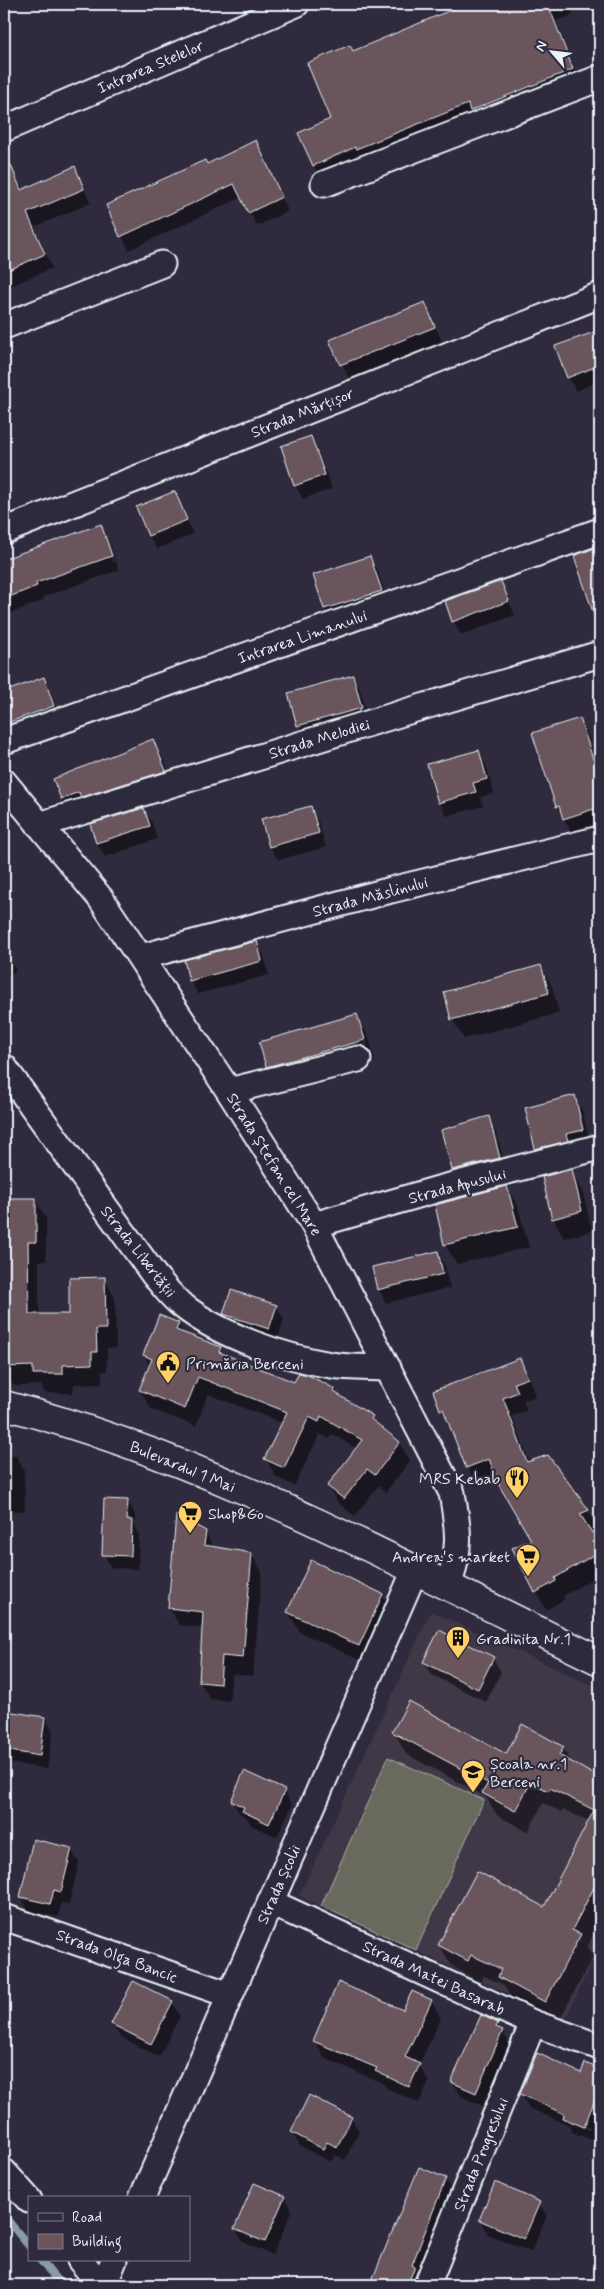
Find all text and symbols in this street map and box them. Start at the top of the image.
north arrow [526,28,576,78]
street label: Intrarea Stelelor [94,35,207,99]
text: N [531,38,552,55]
street label: Strada Mărțișor [248,383,357,444]
street label: Intrarea Limanului [235,605,370,669]
street label: Strada Melodiei [266,714,373,765]
street label: Strada Măslinului [310,872,431,923]
street label: Strada Ștefan cel Mare [221,1089,326,1240]
street label: Strada Apusului [406,1163,509,1211]
street label: Strada Libertății [95,1202,180,1302]
public building icon: Primăria Berceni [155,1350,181,1384]
place label: Primăria Berceni [186,1354,304,1375]
street label: Bulevardul 1 Mai [127,1437,238,1498]
restaurant icon: MRS Kebab [504,1465,530,1499]
place label: MRS Kebab [419,1469,500,1490]
supermarket icon: Shop&Go [177,1500,203,1534]
place label: Shop&Go [208,1504,264,1525]
supermarket icon: Andrea's market [515,1543,541,1577]
place label: Andrea's market [392,1547,510,1568]
building icon: Gradinita Nr.1 [445,1625,471,1659]
place label: Gradinita Nr.1 [476,1629,571,1650]
place label: Școala nr.1 Berceni [490,1754,567,1793]
school or university icon: Școala nr.1 Berceni [460,1759,486,1793]
street label: Strada Școlii [253,1841,306,1928]
street label: Strada Olga Bancic [53,1925,180,1989]
street label: Strada Matei Basarab [359,1936,508,2021]
street label: Strada Progresului [449,2094,514,2215]
legend [28,2196,190,2262]
text: Road [72,2208,102,2228]
text: Building [72,2232,122,2253]

